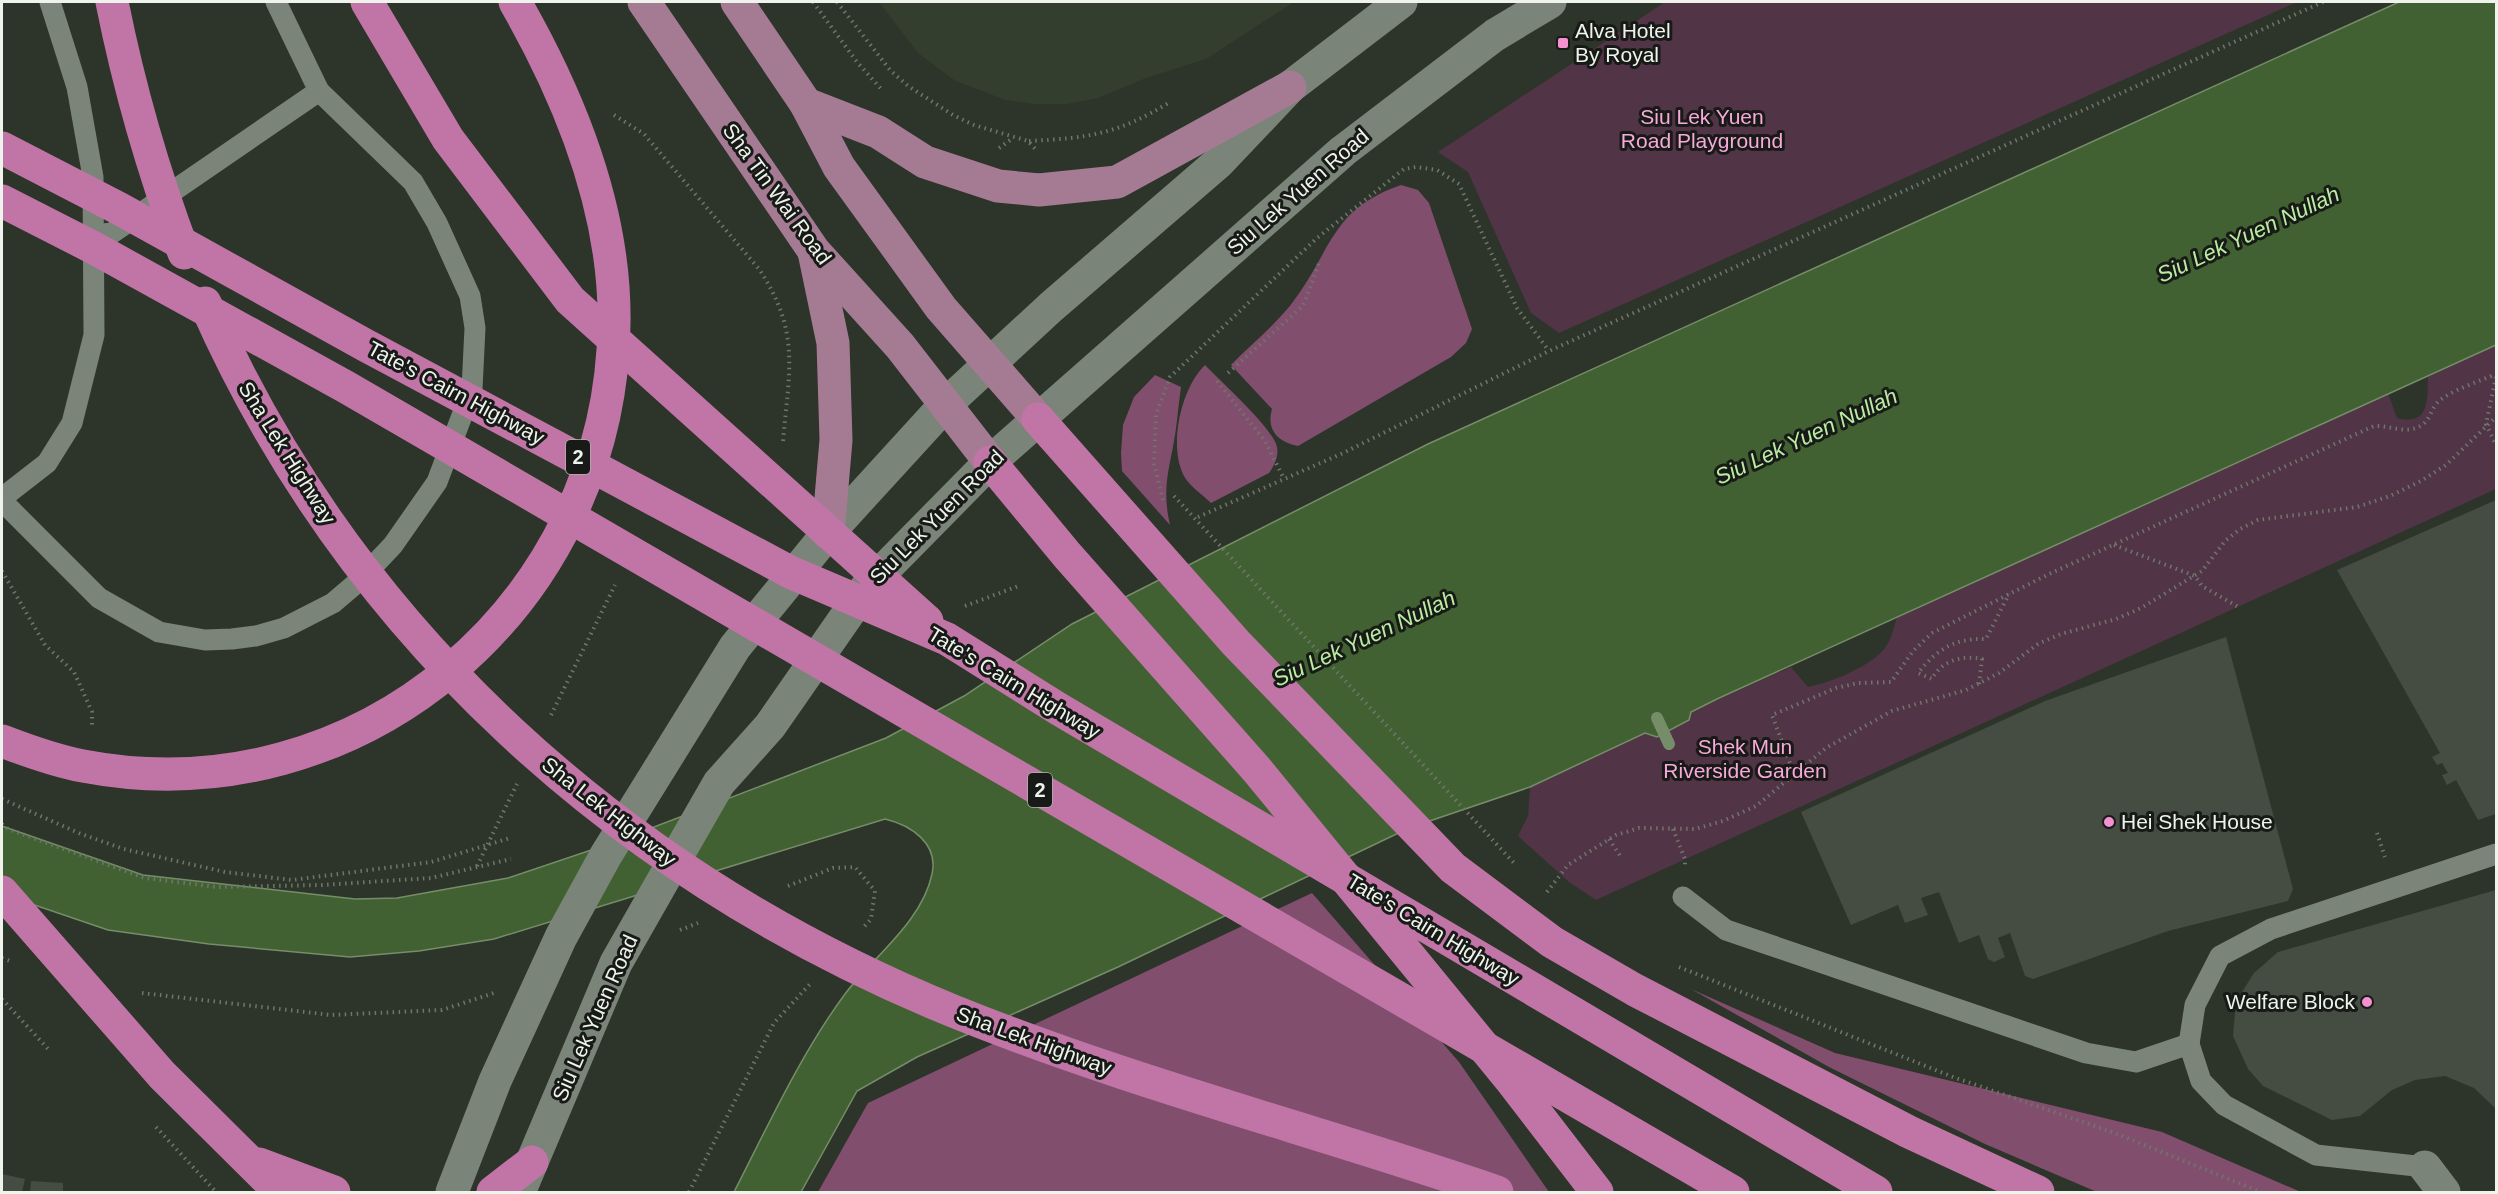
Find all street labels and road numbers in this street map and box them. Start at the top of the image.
street label: Sha Tin Wai Road [719,119,836,269]
street label: Siu Lek Yuen Road [1222,124,1373,259]
street label: Tate's Cairn Highway [364,336,549,449]
street label: Sha Lek Highway [234,377,341,529]
road number: 2 [566,440,590,474]
street label: Siu Lek Yuen Road [865,445,1008,588]
street label: Tate's Cairn Highway [924,622,1105,743]
street label: Sha Lek Highway [538,752,681,871]
road number: 2 [1028,773,1052,807]
street label: Tate's Cairn Highway [1343,869,1524,990]
street label: Siu Lek Yuen Road [548,931,642,1104]
street label: Sha Lek Highway [953,1002,1115,1079]

